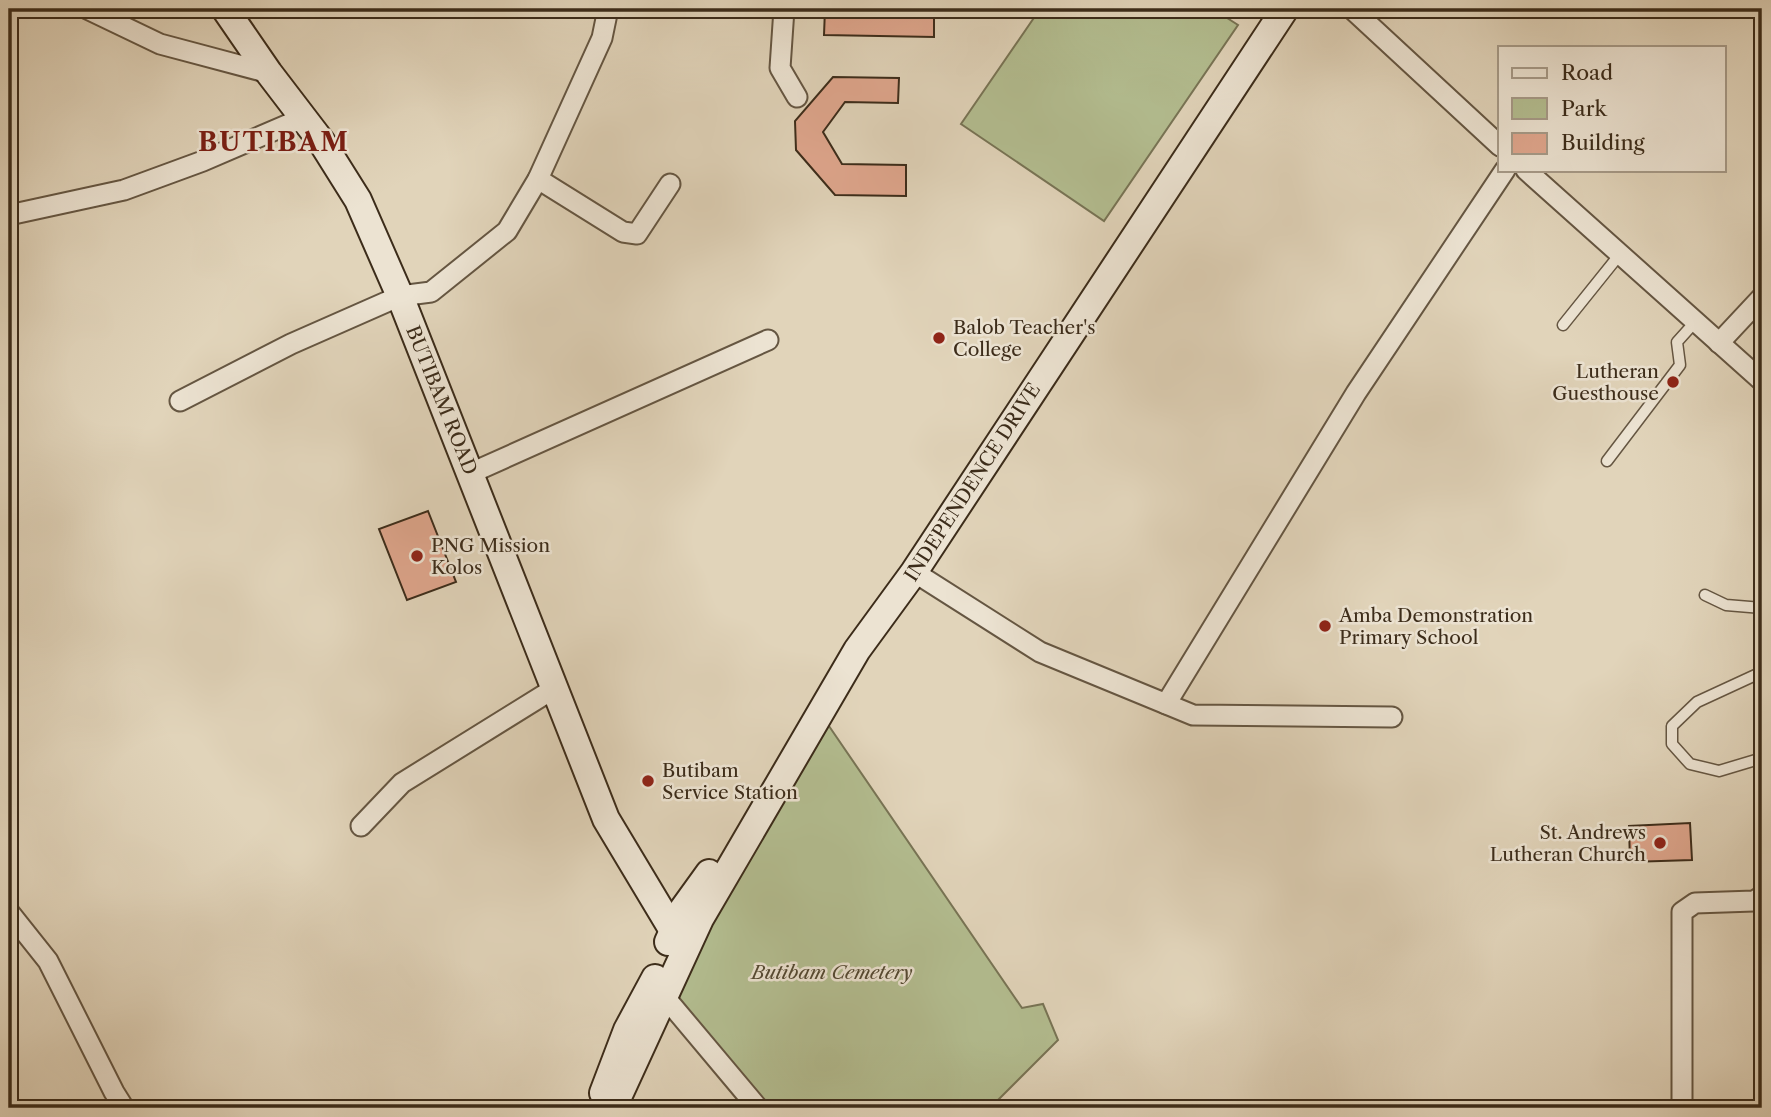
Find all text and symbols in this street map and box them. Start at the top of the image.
legend [1498,46,1726,172]
text: Road [1561,60,1613,85]
text: Park [1561,96,1607,121]
district label: BUTIBAM [198,126,350,158]
text: Building [1561,130,1646,155]
place label: Balob Teacher's College [953,316,1095,361]
street label: BUTIBAM ROAD [401,322,482,478]
marker: Balob Teacher's College [931,330,947,346]
place label: Lutheran Guesthouse [1552,360,1659,405]
marker: Lutheran Guesthouse [1665,374,1681,390]
street label: INDEPENDENCE DRIVE [900,379,1045,586]
place label: PNG Mission Kolos [431,534,550,579]
marker: PNG Mission Kolos [409,548,425,564]
place label: Amba Demonstration Primary School [1338,604,1533,649]
marker: Amba Demonstration Primary School [1317,618,1333,634]
place label: Butibam Service Station [662,759,798,804]
marker: Butibam Service Station [640,773,656,789]
place label: St. Andrews Lutheran Church [1490,821,1646,866]
marker: St. Andrews Lutheran Church [1652,835,1668,851]
park label: Butibam Cemetery [749,961,913,984]

